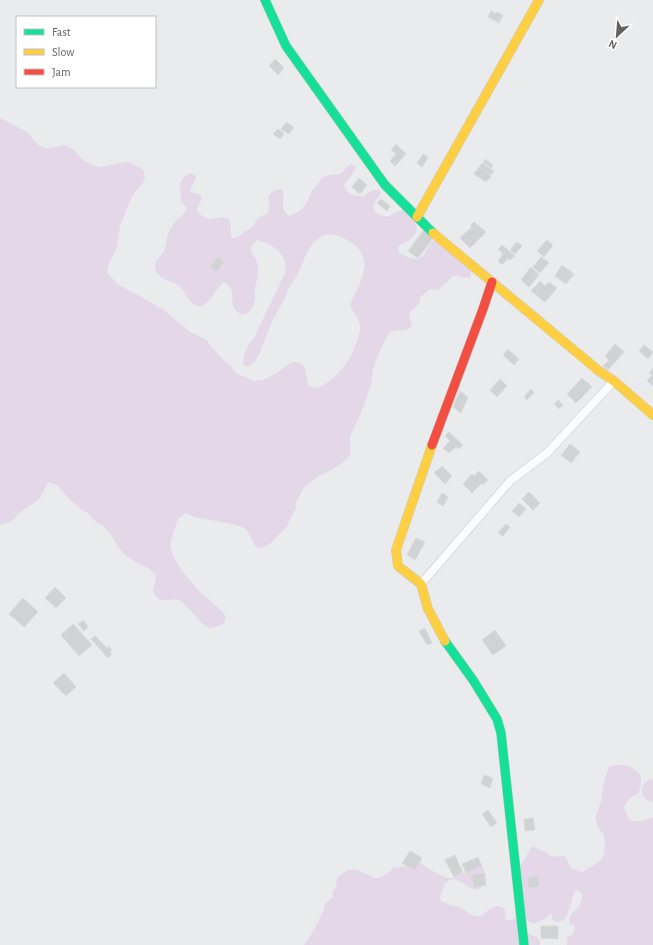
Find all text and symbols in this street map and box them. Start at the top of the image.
legend [16,16,156,88]
north arrow [597,16,637,56]
text: Fast [52,26,71,38]
text: N [607,38,619,51]
text: Slow [52,46,74,58]
text: Jam [52,66,71,78]

